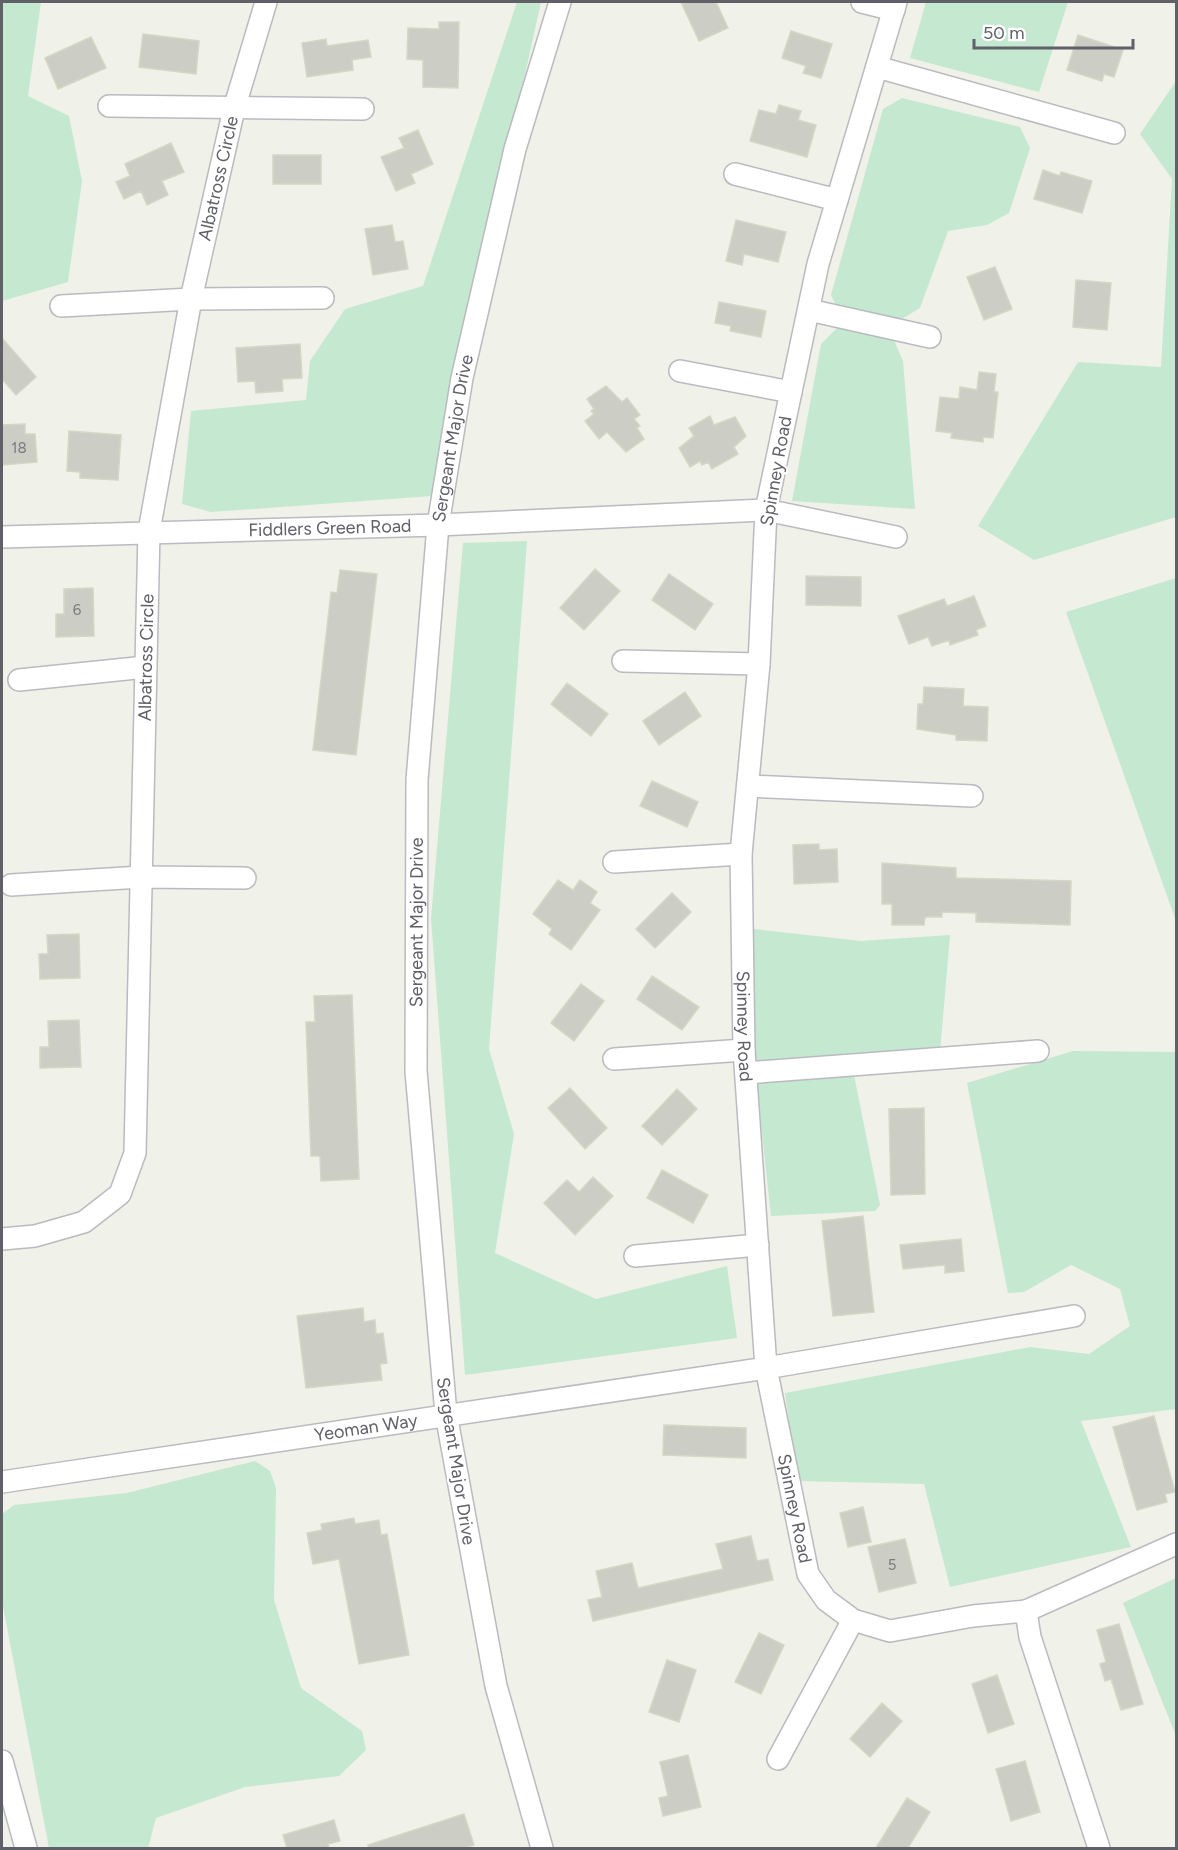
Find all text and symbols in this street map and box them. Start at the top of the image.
scale bar [974,12,1133,50]
text: 50 m [983,22,1025,44]
street label: Albatross Circle [194,114,243,243]
street label: Sergeant Major Drive [428,352,478,524]
street label: Spinney Road [756,414,796,528]
house number: 18 [11,439,27,457]
street label: Fiddlers Green Road [248,515,412,541]
street label: Albatross Circle [134,593,159,721]
house number: 6 [73,601,82,619]
street label: Sergeant Major Drive [405,837,428,1007]
street label: Spinney Road [732,971,757,1082]
street label: Sergeant Major Drive [432,1375,480,1547]
street label: Yeoman Way [313,1409,420,1446]
street label: Spinney Road [773,1452,817,1565]
house number: 5 [888,1556,896,1574]

